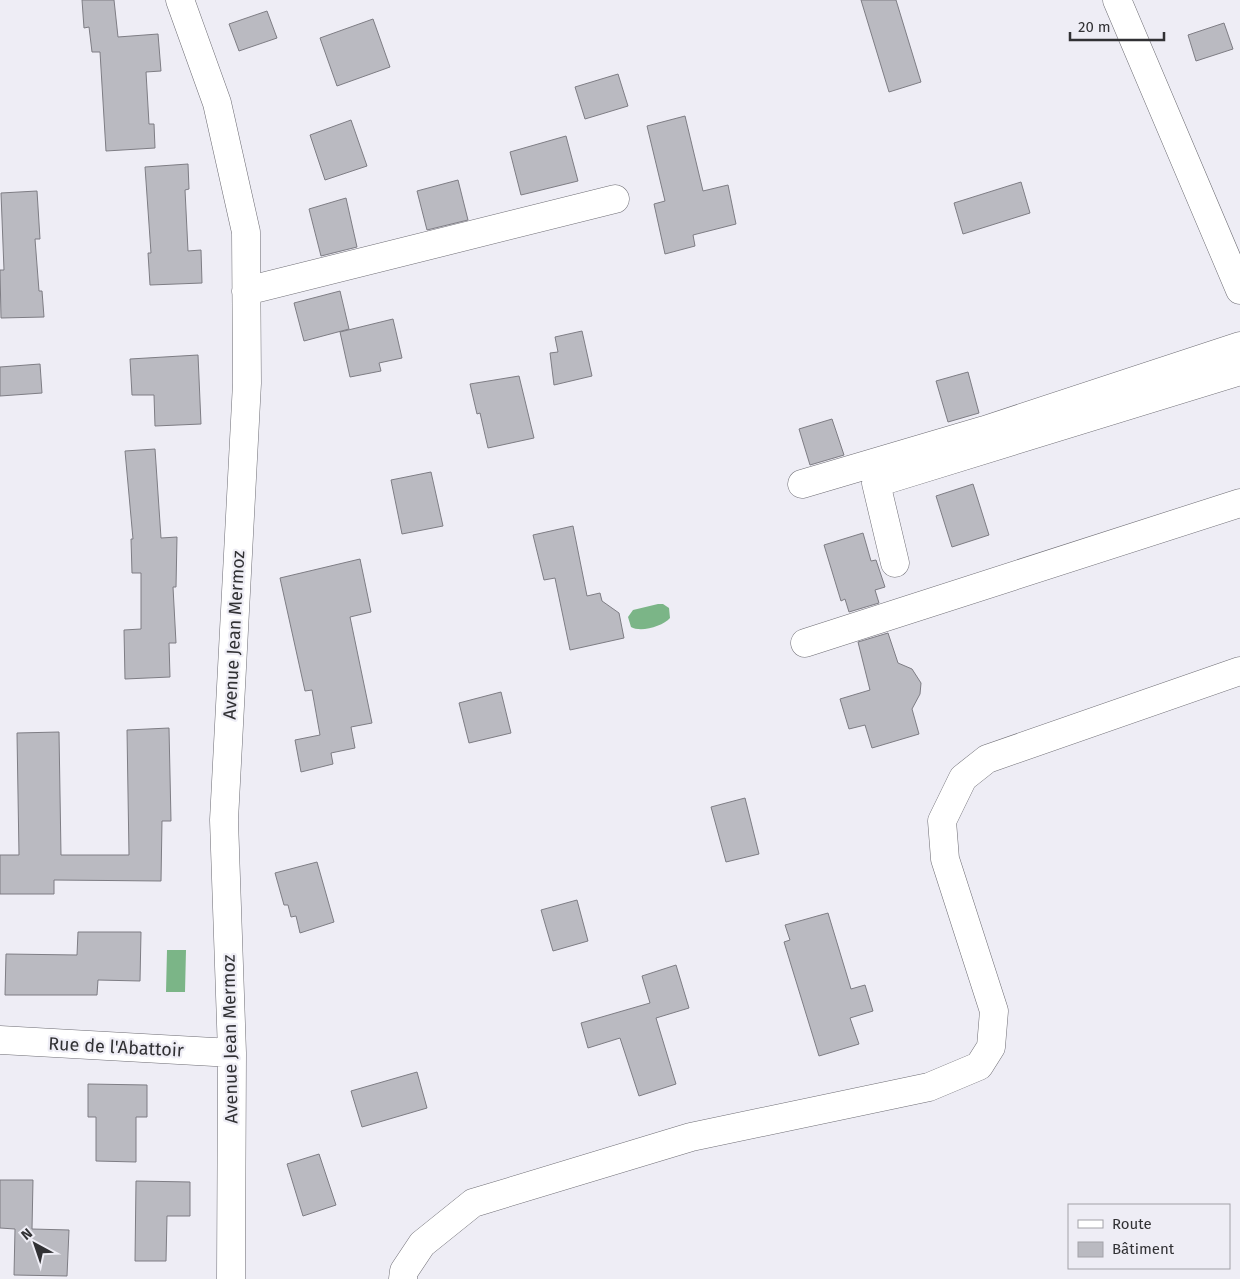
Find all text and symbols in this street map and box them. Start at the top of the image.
scale bar [1070,10,1164,42]
text: 20 m [1078,18,1111,36]
street label: Avenue Jean Mermoz [219,550,249,720]
street label: Avenue Jean Mermoz [218,954,242,1124]
street label: Rue de l'Abattoir [48,1032,184,1062]
legend [1068,1204,1230,1269]
text: Route [1112,1215,1152,1233]
north arrow [10,1219,60,1269]
text: N [18,1225,36,1244]
text: Bâtiment [1112,1240,1175,1258]

